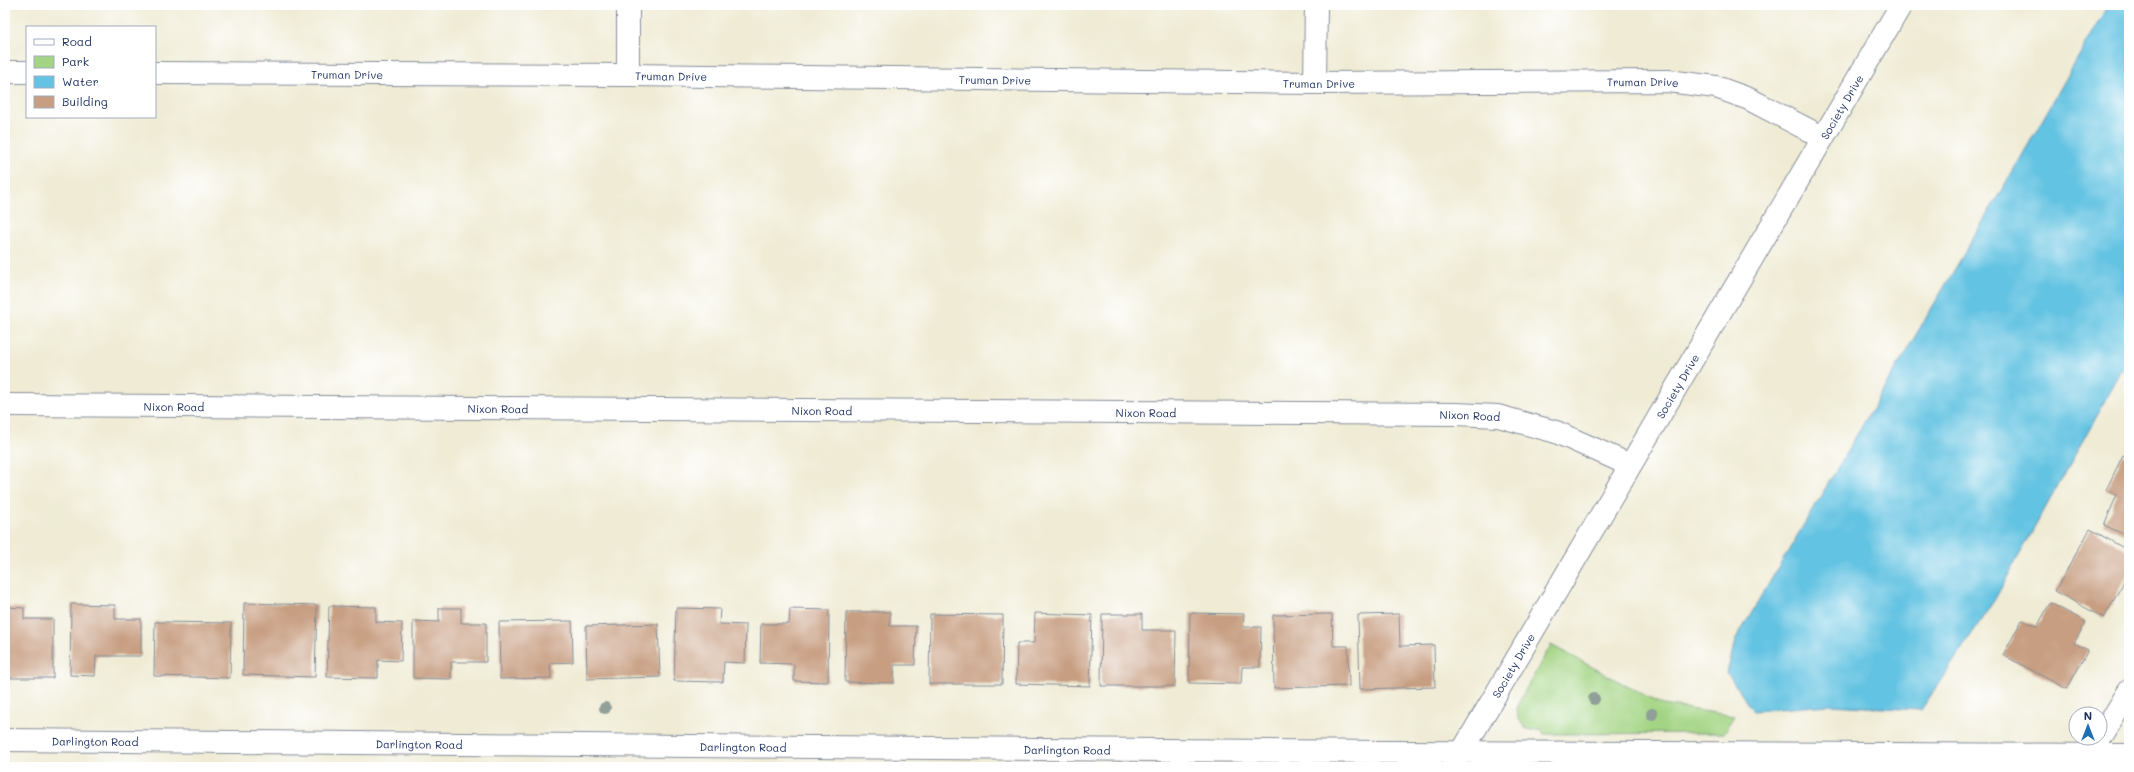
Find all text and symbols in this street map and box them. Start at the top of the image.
legend [26,26,156,118]
text: Road [62,33,92,49]
text: Park [62,53,89,69]
street label: Truman Drive [311,66,383,81]
street label: Truman Drive [635,68,707,83]
street label: Truman Drive [959,71,1031,87]
street label: Society Drive [1816,71,1866,142]
text: Water [62,73,99,89]
street label: Truman Drive [1607,73,1680,90]
street label: Truman Drive [1283,75,1355,91]
text: Building [62,93,108,109]
street label: Society Drive [1652,351,1702,421]
street label: Nixon Road [144,398,204,414]
street label: Nixon Road [468,400,528,416]
street label: Nixon Road [792,402,852,418]
street label: Nixon Road [1116,404,1176,420]
street label: Nixon Road [1440,406,1501,424]
street label: Society Drive [1488,630,1538,700]
north arrow [2068,706,2108,746]
text: N [2084,708,2092,723]
street label: Darlington Road [51,733,139,749]
street label: Darlington Road [375,736,463,751]
street label: Darlington Road [699,739,787,754]
street label: Darlington Road [1023,741,1111,757]

